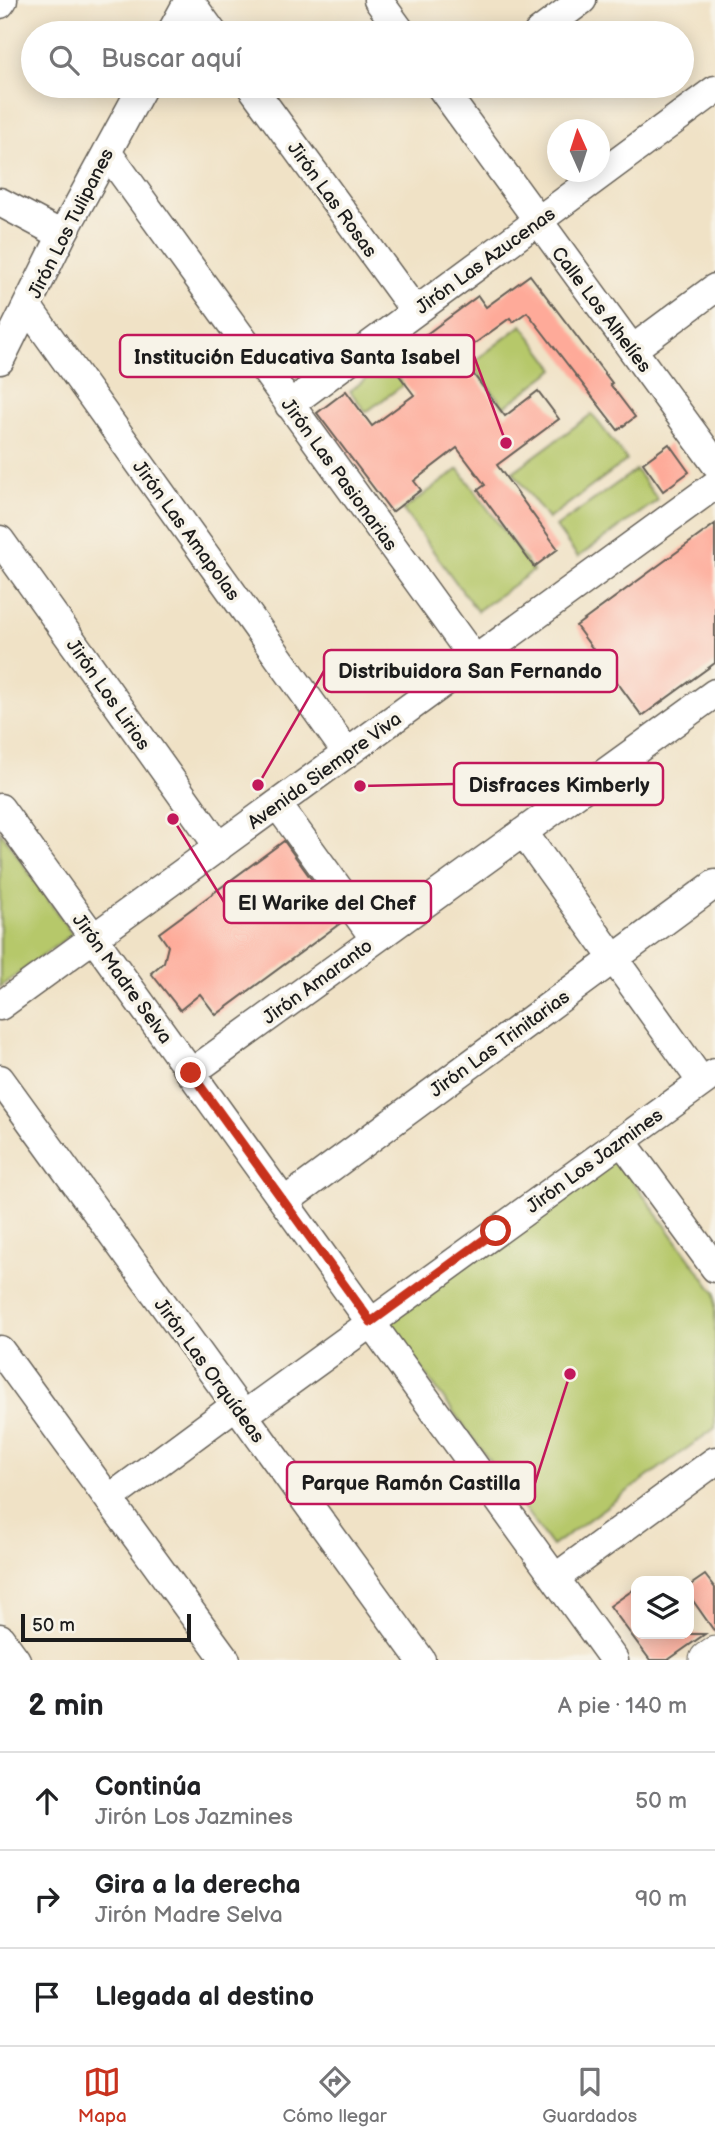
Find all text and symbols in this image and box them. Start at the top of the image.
search box [21,21,694,98]
icon: search [45,41,83,79]
text: Buscar aquí [101,44,242,75]
north arrow [547,119,610,182]
street label: Jirón Las Rosas [282,138,381,262]
street label: Jirón Los Tulipanes [24,145,119,303]
street label: Jirón Las Azucenas [412,203,560,320]
street label: Calle Los Alhelíes [546,242,656,377]
callout: Institución Educativa Santa Isabel [120,335,474,377]
text: Institución Educativa Santa Isabel [134,345,460,370]
street label: Jirón Las Pasionarias [276,394,402,556]
street label: Jirón Las Amapolas [127,456,244,605]
street label: Jirón Los Lirios [61,635,155,755]
callout: Distribuidora San Fernando [324,650,617,692]
text: Distribuidora San Fernando [338,659,602,684]
street label: Avenida Siempre Viva [244,708,406,835]
callout: Disfraces Kimberly [454,763,663,805]
text: Disfraces Kimberly [468,773,650,798]
callout: El Warike del Chef [224,881,431,923]
text: El Warike del Chef [238,891,417,916]
street label: Jirón Madre Selva [67,909,177,1048]
street label: Jirón Amaranto [259,935,377,1030]
street label: Jirón Las Trinitarias [425,986,574,1103]
route end [175,1057,206,1088]
street label: Jirón Los Jazmines [522,1104,668,1219]
route start [480,1215,511,1246]
street label: Jirón Las Orquídeas [149,1294,269,1448]
callout: Parque Ramón Castilla [287,1462,535,1504]
text: Parque Ramón Castilla [301,1471,521,1496]
map controls [631,1576,694,1639]
button: layers [631,1576,694,1639]
scale bar [21,1611,191,1643]
text: 50 m [32,1614,75,1637]
text: 2 min [28,1688,104,1724]
text: A pie · 140 m [558,1692,687,1720]
text: Continúa [95,1772,202,1803]
icon: ahead [28,1782,66,1820]
text: 50 m [635,1787,687,1815]
text: Jirón Los Jazmines [95,1803,293,1831]
text: Gira a la derecha [95,1870,301,1901]
icon: right [28,1880,66,1918]
text: 90 m [635,1885,687,1913]
text: Jirón Madre Selva [95,1901,283,1929]
icon: arrive [28,1978,66,2016]
text: Llegada al destino [95,1982,314,2013]
tab: Mapa [78,2063,127,2128]
tab: Cómo llegar [282,2063,387,2128]
tab: Guardados [542,2063,637,2128]

